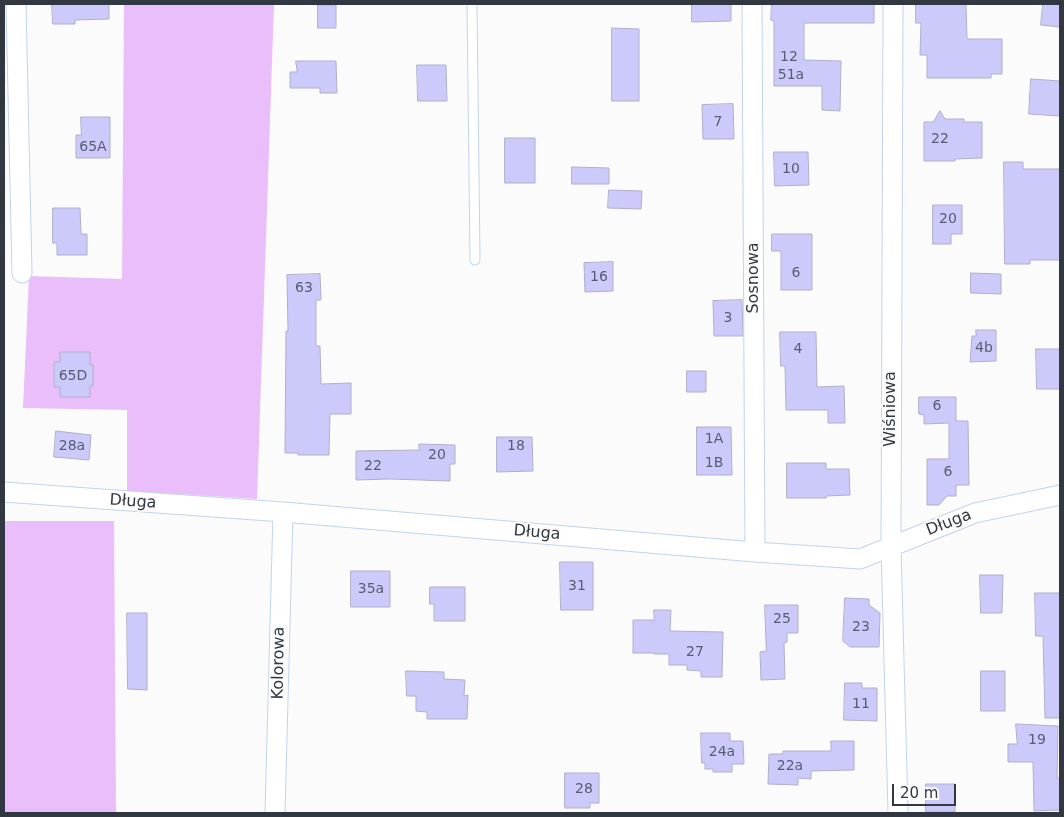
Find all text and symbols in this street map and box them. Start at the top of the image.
house number: 12 [780,49,798,65]
house number: 51a [778,67,804,83]
house number: 7 [714,114,722,130]
house number: 22 [931,131,949,147]
house number: 65A [79,139,107,155]
house number: 10 [782,161,800,177]
house number: 20 [939,211,957,227]
street label: Sosnowa [744,242,764,314]
house number: 6 [792,265,800,281]
house number: 16 [590,269,608,285]
house number: 63 [295,280,313,296]
house number: 3 [724,310,732,326]
house number: 4b [975,340,993,356]
house number: 4 [794,341,802,357]
house number: 65D [59,368,87,384]
street label: Wiśniowa [881,371,901,447]
house number: 6 [933,398,941,414]
house number: 1A [705,431,723,447]
house number: 28a [59,438,85,454]
house number: 18 [507,438,525,454]
house number: 20 [428,447,446,463]
house number: 1B [705,455,723,471]
house number: 22 [364,458,382,474]
house number: 6 [944,464,952,480]
street label: Długa [109,491,157,513]
street label: Długa [924,506,974,540]
street label: Długa [513,521,561,545]
house number: 31 [568,578,586,594]
house number: 35a [358,581,384,597]
house number: 25 [773,611,791,627]
house number: 23 [852,619,870,635]
street label: Kolorowa [269,627,289,699]
house number: 27 [686,644,704,660]
house number: 11 [852,696,870,712]
house number: 19 [1028,732,1046,748]
house number: 24a [709,744,735,760]
house number: 22a [777,758,803,774]
scale bar [894,774,958,806]
house number: 28 [575,781,593,797]
text: 20 m [900,784,938,802]

